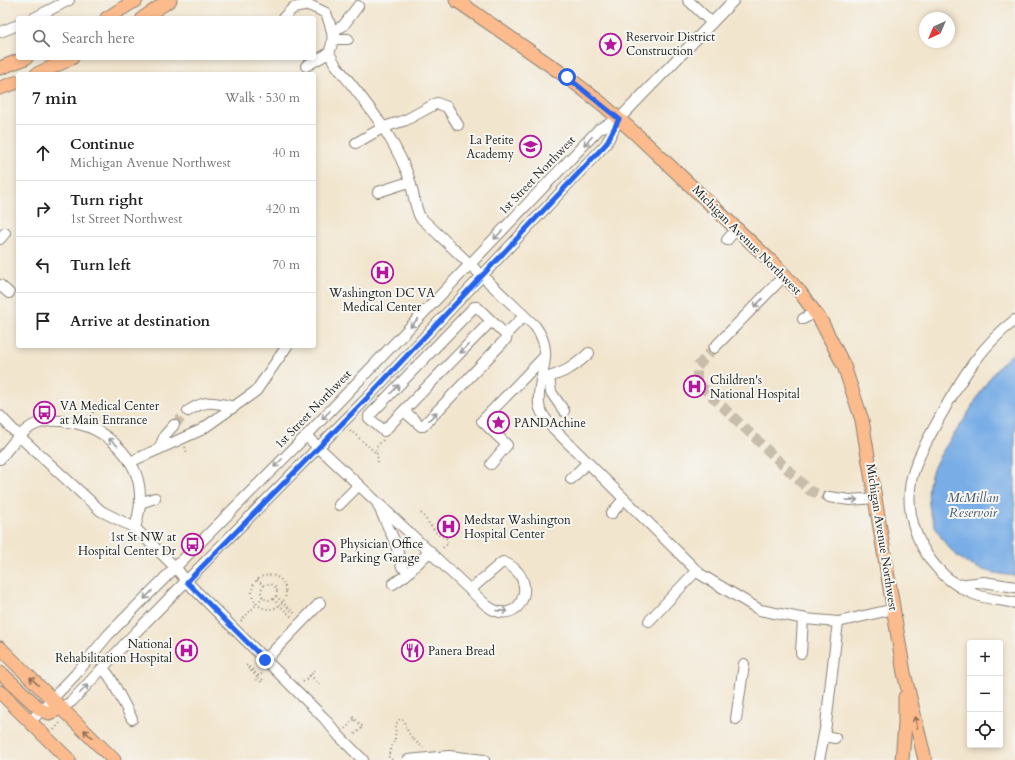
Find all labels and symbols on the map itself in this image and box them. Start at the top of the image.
north arrow [919,12,955,48]
place label: Reservoir District Construction [626,29,715,59]
place icon: Reservoir District Construction [598,31,624,57]
route start [558,68,576,86]
place label: La Petite Academy [466,132,515,162]
street label: 1st Street Northwest [495,132,579,218]
school or university icon: La Petite Academy [517,134,543,160]
one-way arrow [583,136,593,146]
street label: Michigan Avenue Northwest [689,182,805,298]
one-way arrow [493,230,503,240]
hospital icon: Washington DC VA Medical Center [369,259,395,285]
place label: Washington DC VA Medical Center [328,285,435,315]
one-way arrow [753,298,762,308]
one-way arrow [409,318,419,328]
one-way arrow [459,344,469,354]
street label: 1st Street Northwest [271,366,355,452]
place label: Children's National Hospital [710,372,800,402]
hospital icon: Children's National Hospital [681,374,707,400]
one-way arrow [390,384,400,394]
place label: VA Medical Center at Main Entrance [60,398,160,428]
bus stop icon: VA Medical Center at Main Entrance [31,400,57,426]
one-way arrow [321,410,331,420]
place icon: PANDAchine [486,410,512,436]
one-way arrow [428,411,438,421]
place label: PANDAchine [514,415,586,431]
one-way arrow [107,437,118,446]
one-way arrow [273,458,283,468]
street label: Michigan Avenue Northwest [862,462,902,612]
water label: McMillan Reservoir [948,489,999,522]
one-way arrow [845,496,858,504]
place label: Medstar Washington Hospital Center [464,512,571,542]
hospital icon: Medstar Washington Hospital Center [435,514,461,540]
place label: 1st St NW at Hospital Center Dr [78,529,177,559]
bus stop icon: 1st St NW at Hospital Center Dr [179,531,205,557]
place label: Physician Office Parking Garage [340,536,423,566]
parking icon: Physician Office Parking Garage [311,538,337,564]
one-way arrow [143,590,153,600]
one-way arrow [495,607,508,615]
place label: National Rehabilitation Hospital [55,636,172,666]
hospital icon: National Rehabilitation Hospital [174,638,200,664]
restaurant icon: Panera Bread [400,638,426,664]
place label: Panera Bread [428,643,496,659]
route end [256,651,274,669]
one-way arrow [29,676,39,686]
one-way arrow [79,684,88,694]
one-way arrow [912,716,920,729]
one-way arrow [83,729,93,739]

